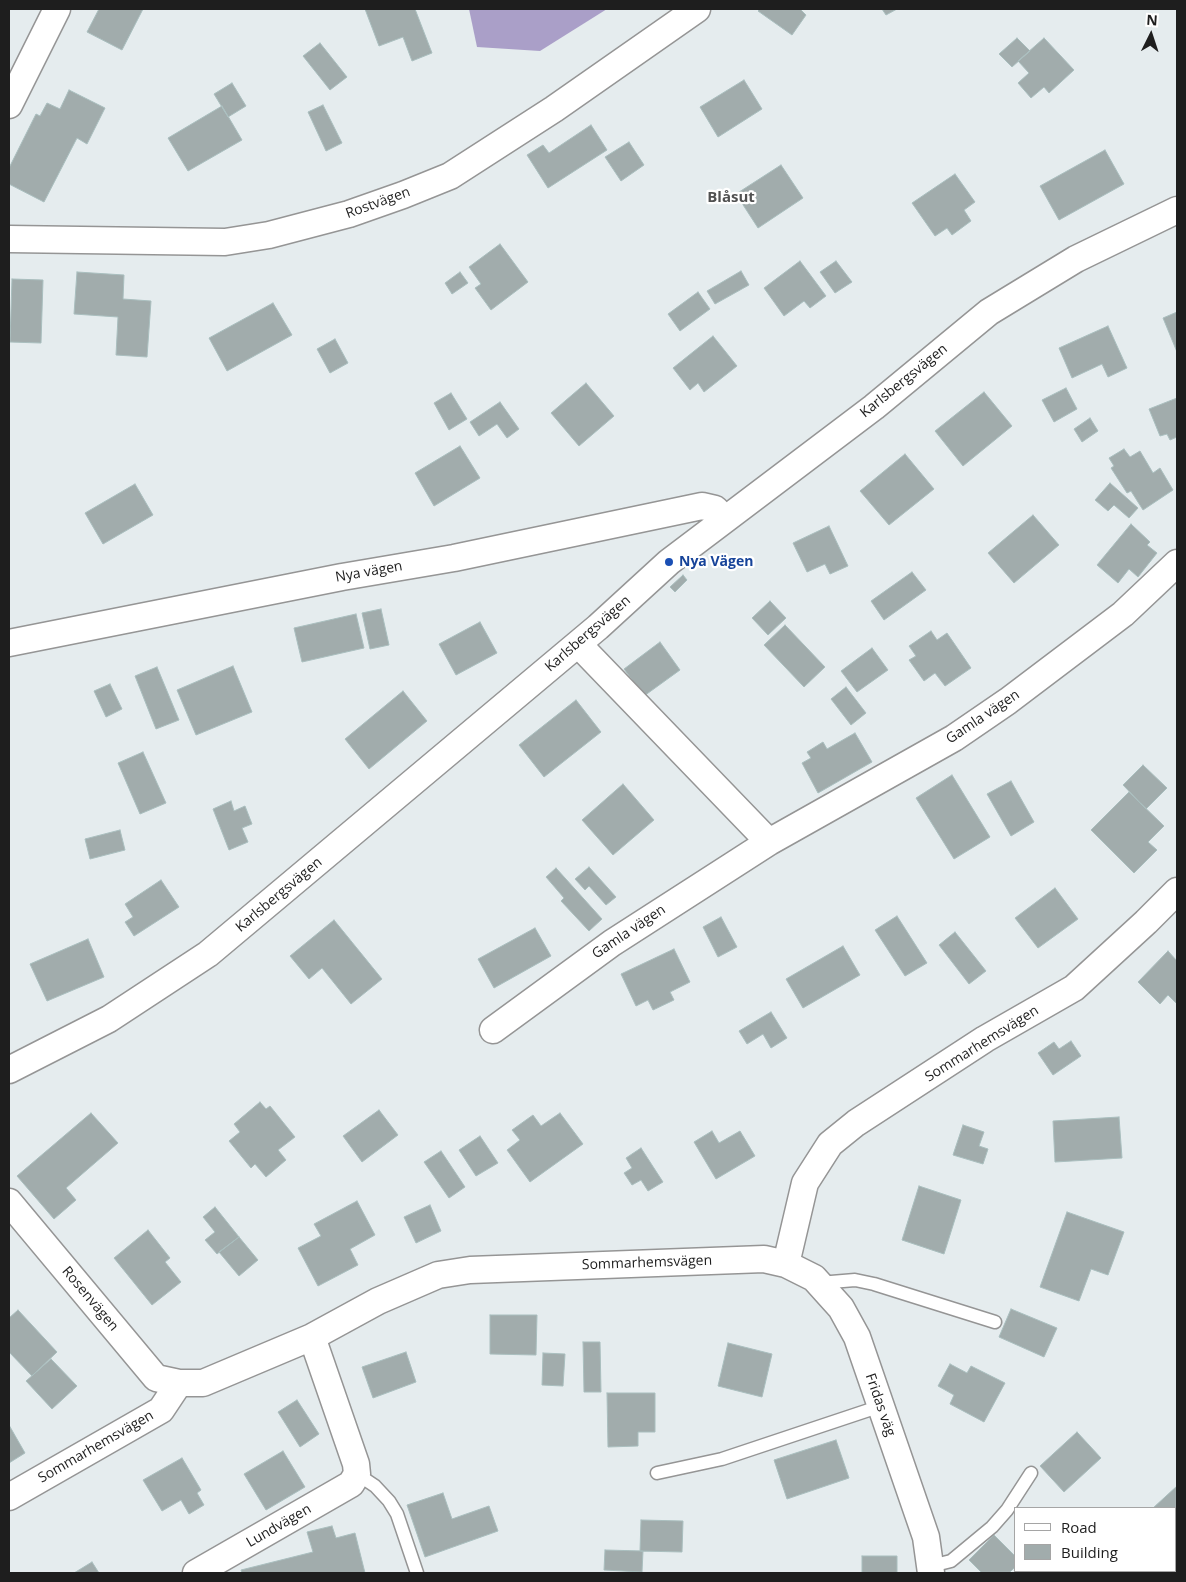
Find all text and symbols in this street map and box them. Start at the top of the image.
north arrow [1126,10,1176,60]
text: N [1146,10,1158,29]
street label: Rostvägen [343,184,413,222]
district label: Blåsut [707,189,755,207]
street label: Karlsbergsvägen [857,341,951,421]
place label: Nya Vägen [679,554,753,570]
marker: Nya Vägen [663,556,675,568]
street label: Nya vägen [334,558,404,586]
street label: Karlsbergsvägen [542,592,634,676]
street label: Gamla vägen [943,686,1023,748]
street label: Karlsbergsvägen [232,854,326,936]
street label: Gamla vägen [589,901,669,963]
street label: Sommarhemsvägen [922,1002,1042,1086]
street label: Sommarhemsvägen [582,1252,712,1274]
street label: Rosenvägen [58,1263,122,1335]
street label: Fridas väg [861,1371,899,1439]
street label: Sommarhemsvägen [35,1407,157,1487]
street label: Lundvägen [244,1501,314,1551]
legend [1014,1507,1176,1572]
text: Road [1061,1517,1097,1537]
text: Building [1061,1542,1118,1562]

